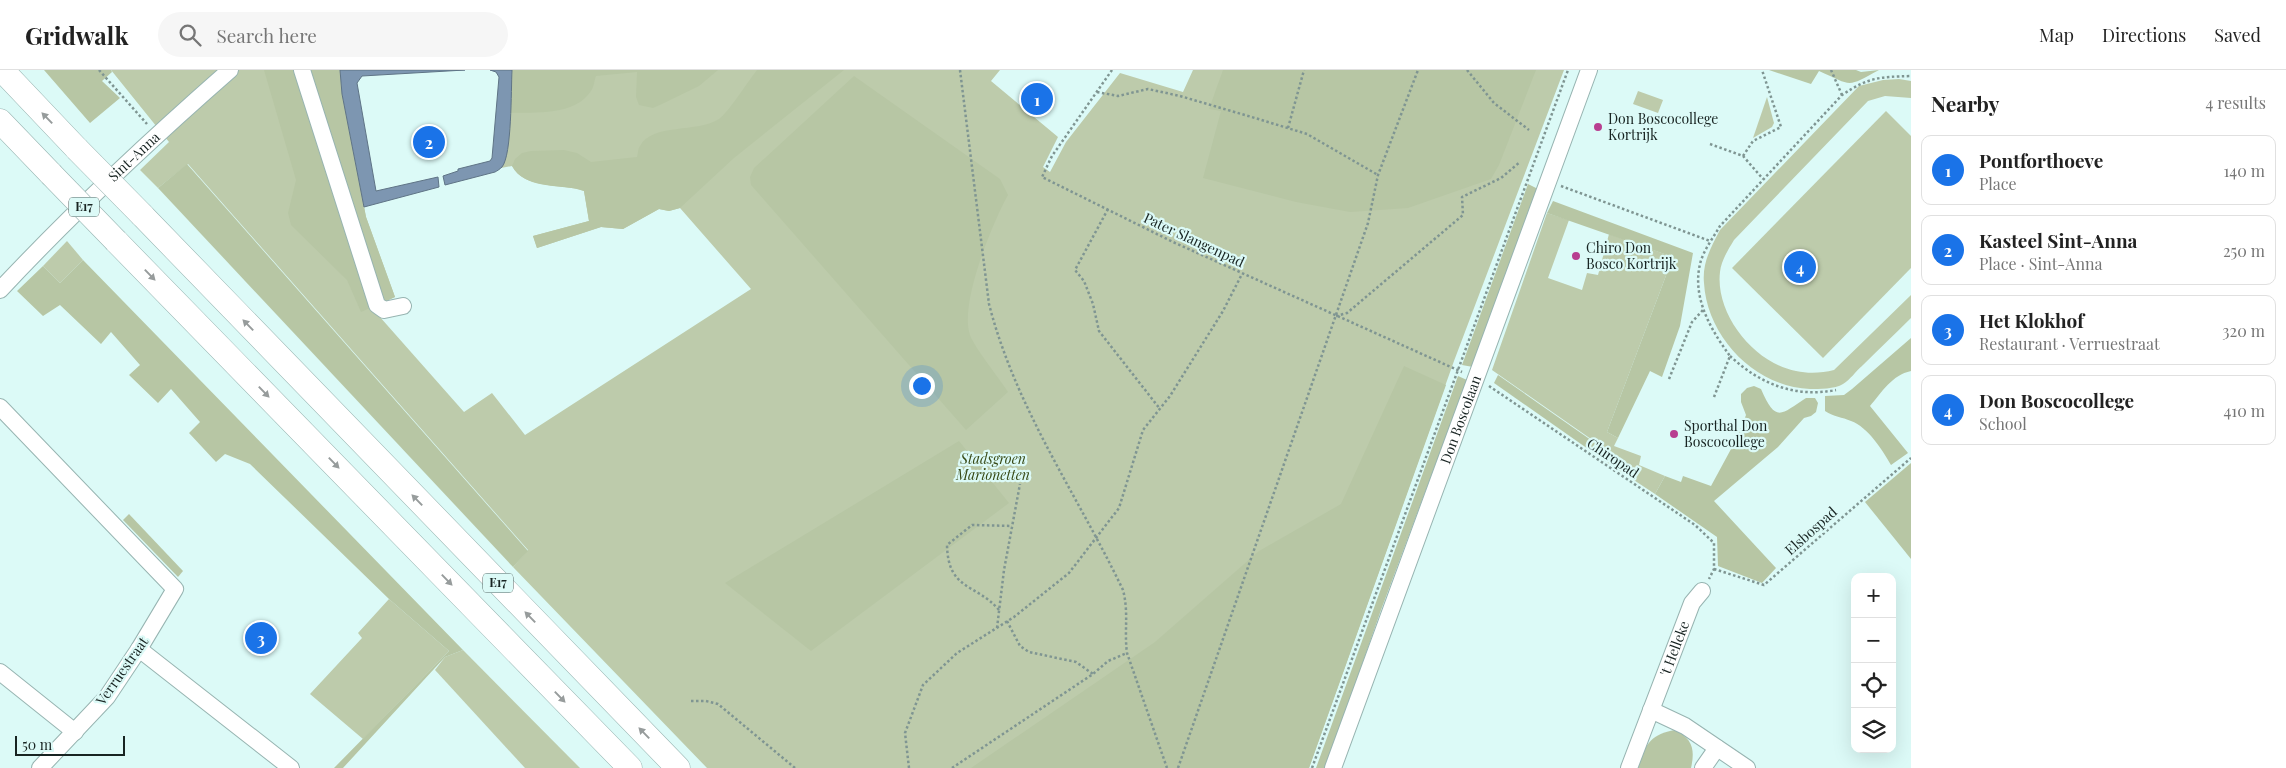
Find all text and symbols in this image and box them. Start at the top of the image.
search box [158,12,508,57]
text: Gridwalk [25,19,128,51]
icon: search [176,21,204,49]
text: Search here [216,22,317,48]
text: Map [2039,23,2074,47]
text: Directions [2102,23,2186,47]
text: Saved [2214,23,2261,47]
pin: 1 [1021,80,1053,118]
text: Nearby [1931,89,2000,117]
text: 4 results [2205,92,2266,113]
place label: Don Boscocollege Kortrijk [1608,109,1718,144]
one-way arrow [42,112,54,124]
marker: Don Boscocollege Kortrijk [1592,121,1604,133]
pin: 2 [413,123,445,161]
street label: Sint-Anna [104,127,164,185]
text: Pontforthoeve [1979,147,2103,173]
text: 1 [1945,160,1951,181]
text: 140 m [2223,160,2265,181]
text: Place [1979,173,2017,194]
road number: E17 [69,198,99,216]
street label: Pater Slangenpad [1141,208,1248,271]
text: Kasteel Sint-Anna [1979,227,2137,253]
place label: Chiro Don Bosco Kortrijk [1586,238,1677,273]
text: 2 [1944,240,1952,261]
text: 250 m [2223,240,2265,261]
pin: 4 [1784,248,1816,286]
marker: Chiro Don Bosco Kortrijk [1570,250,1582,262]
text: Place · Sint-Anna [1979,253,2103,274]
one-way arrow [144,269,156,281]
text: Het Klokhof [1979,307,2084,333]
one-way arrow [242,320,254,332]
text: 3 [1944,320,1952,341]
text: 320 m [2222,320,2265,341]
text: Restaurant · Verruestraat [1979,333,2160,354]
street label: Don Boscolaan [1435,372,1485,466]
your location [909,373,935,399]
one-way arrow [258,385,270,397]
text: Don Boscocollege [1979,387,2134,413]
text: 4 [1944,400,1952,421]
text: 410 m [2223,400,2265,421]
text: School [1979,413,2027,434]
place label: Sporthal Don Boscocollege [1684,416,1768,451]
marker: Sporthal Don Boscocollege [1668,428,1680,440]
street label: Chiropad [1584,433,1643,482]
park label: Stadsgroen Marionetten [955,449,1030,484]
one-way arrow [328,457,340,469]
one-way arrow [411,494,423,506]
street label: Elsbospad [1781,502,1841,559]
road number: E17 [483,573,513,592]
map controls [1851,573,1896,753]
button: + [1851,573,1896,618]
one-way arrow [441,574,453,586]
one-way arrow [524,611,536,623]
street label: 't Helleke [1655,618,1693,679]
button: − [1851,618,1896,663]
pin: 3 [245,619,277,657]
street label: Verruestraat [91,632,153,709]
button: locate [1851,663,1896,708]
one-way arrow [554,690,566,702]
button: layers [1851,708,1896,753]
one-way arrow [638,727,650,739]
scale bar [15,733,125,756]
text: 50 m [22,735,52,754]

